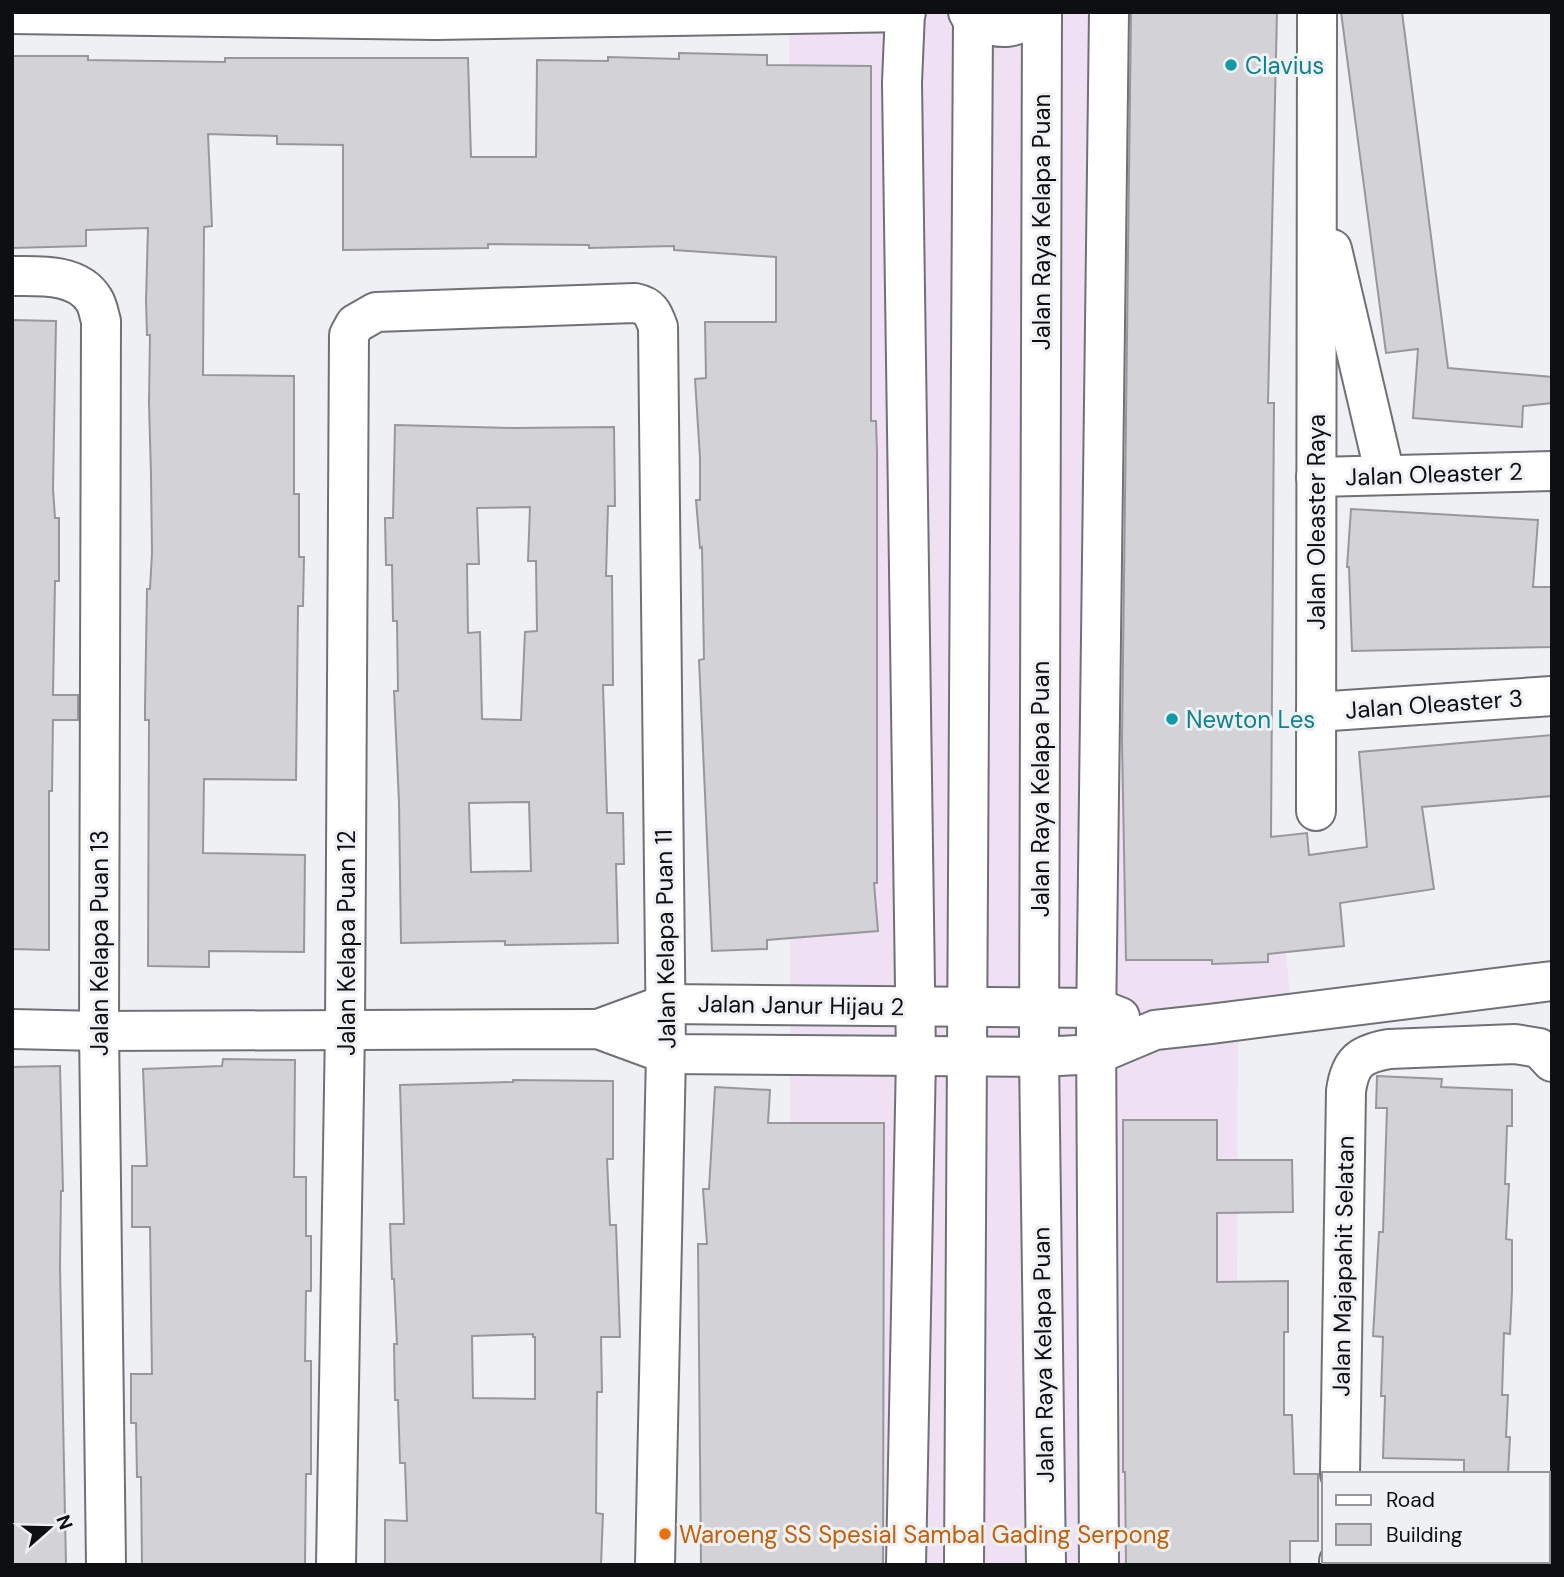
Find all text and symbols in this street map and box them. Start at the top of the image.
place label: Clavius [1245,50,1324,81]
marker: Clavius [1223,57,1239,73]
street label: Jalan Raya Kelapa Puan [1026,94,1057,350]
street label: Jalan Oleaster Raya [1301,414,1332,630]
street label: Jalan Oleaster 2 [1345,455,1523,493]
street label: Jalan Raya Kelapa Puan [1025,661,1056,917]
street label: Jalan Oleaster 3 [1344,682,1524,726]
place label: Newton Les [1186,704,1315,735]
marker: Newton Les [1164,711,1180,727]
street label: Jalan Kelapa Puan 11 [648,829,682,1049]
street label: Jalan Kelapa Puan 13 [84,830,115,1056]
street label: Jalan Kelapa Puan 12 [331,830,362,1056]
street label: Jalan Janur Hijau 2 [698,988,904,1022]
street label: Jalan Majapahit Selatan [1325,1135,1361,1397]
street label: Jalan Raya Kelapa Puan [1025,1226,1061,1484]
legend [1322,1472,1550,1563]
text: Road [1386,1486,1435,1514]
north arrow [14,1493,84,1563]
text: N [50,1512,79,1533]
place label: Waroeng SS Spesial Sambal Gading Serpong [679,1519,1170,1550]
text: Building [1386,1521,1463,1549]
marker: Waroeng SS Spesial Sambal Gading Serpong [657,1526,673,1542]

